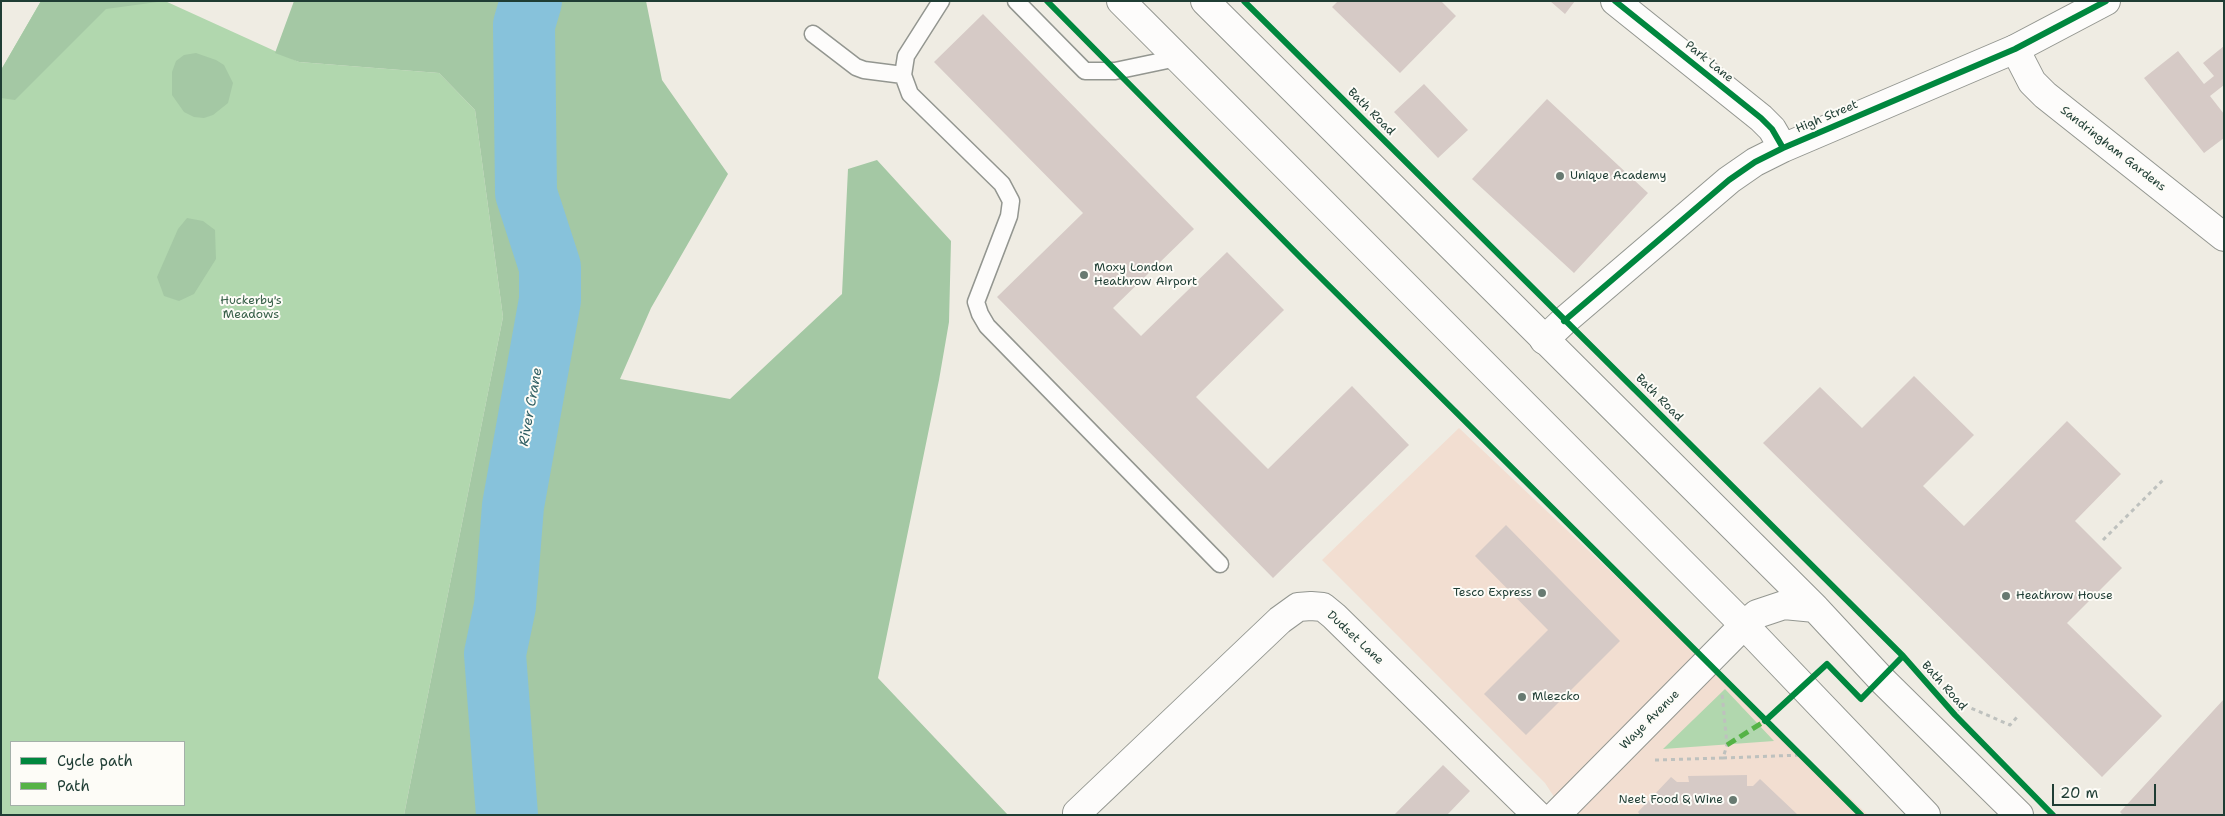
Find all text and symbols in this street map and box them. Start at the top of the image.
street label: Park Lane [1682,38,1736,86]
street label: Bath Road [1344,85,1398,139]
street label: High Street [1794,97,1860,137]
street label: Sandringham Gardens [2057,103,2169,195]
place label: Unique Academy [1570,169,1666,183]
marker: Unique Academy [1554,170,1566,182]
place label: Moxy London Heathrow Airport [1094,261,1197,289]
marker: Moxy London Heathrow Airport [1078,269,1090,281]
park label: Huckerby's Meadows [220,294,282,322]
water label: River Crane [516,366,546,448]
street label: Bath Road [1632,371,1686,425]
place label: Tesco Express [1453,586,1532,600]
marker: Tesco Express [1536,587,1548,599]
place label: Heathrow House [2016,589,2113,603]
marker: Heathrow House [2000,590,2012,602]
street label: Dudset Lane [1324,608,1386,668]
street label: Bath Road [1918,658,1970,714]
street label: Waye Avenue [1617,687,1683,753]
place label: Mlezcko [1532,690,1580,704]
marker: Mlezcko [1516,691,1528,703]
legend [10,741,185,806]
text: Cycle path [57,751,133,771]
scale bar [2055,774,2159,806]
text: Path [57,776,90,796]
text: 20 m [2060,783,2099,803]
place label: Neet Food & Wine [1618,793,1723,807]
marker: Neet Food & Wine [1727,794,1739,806]

